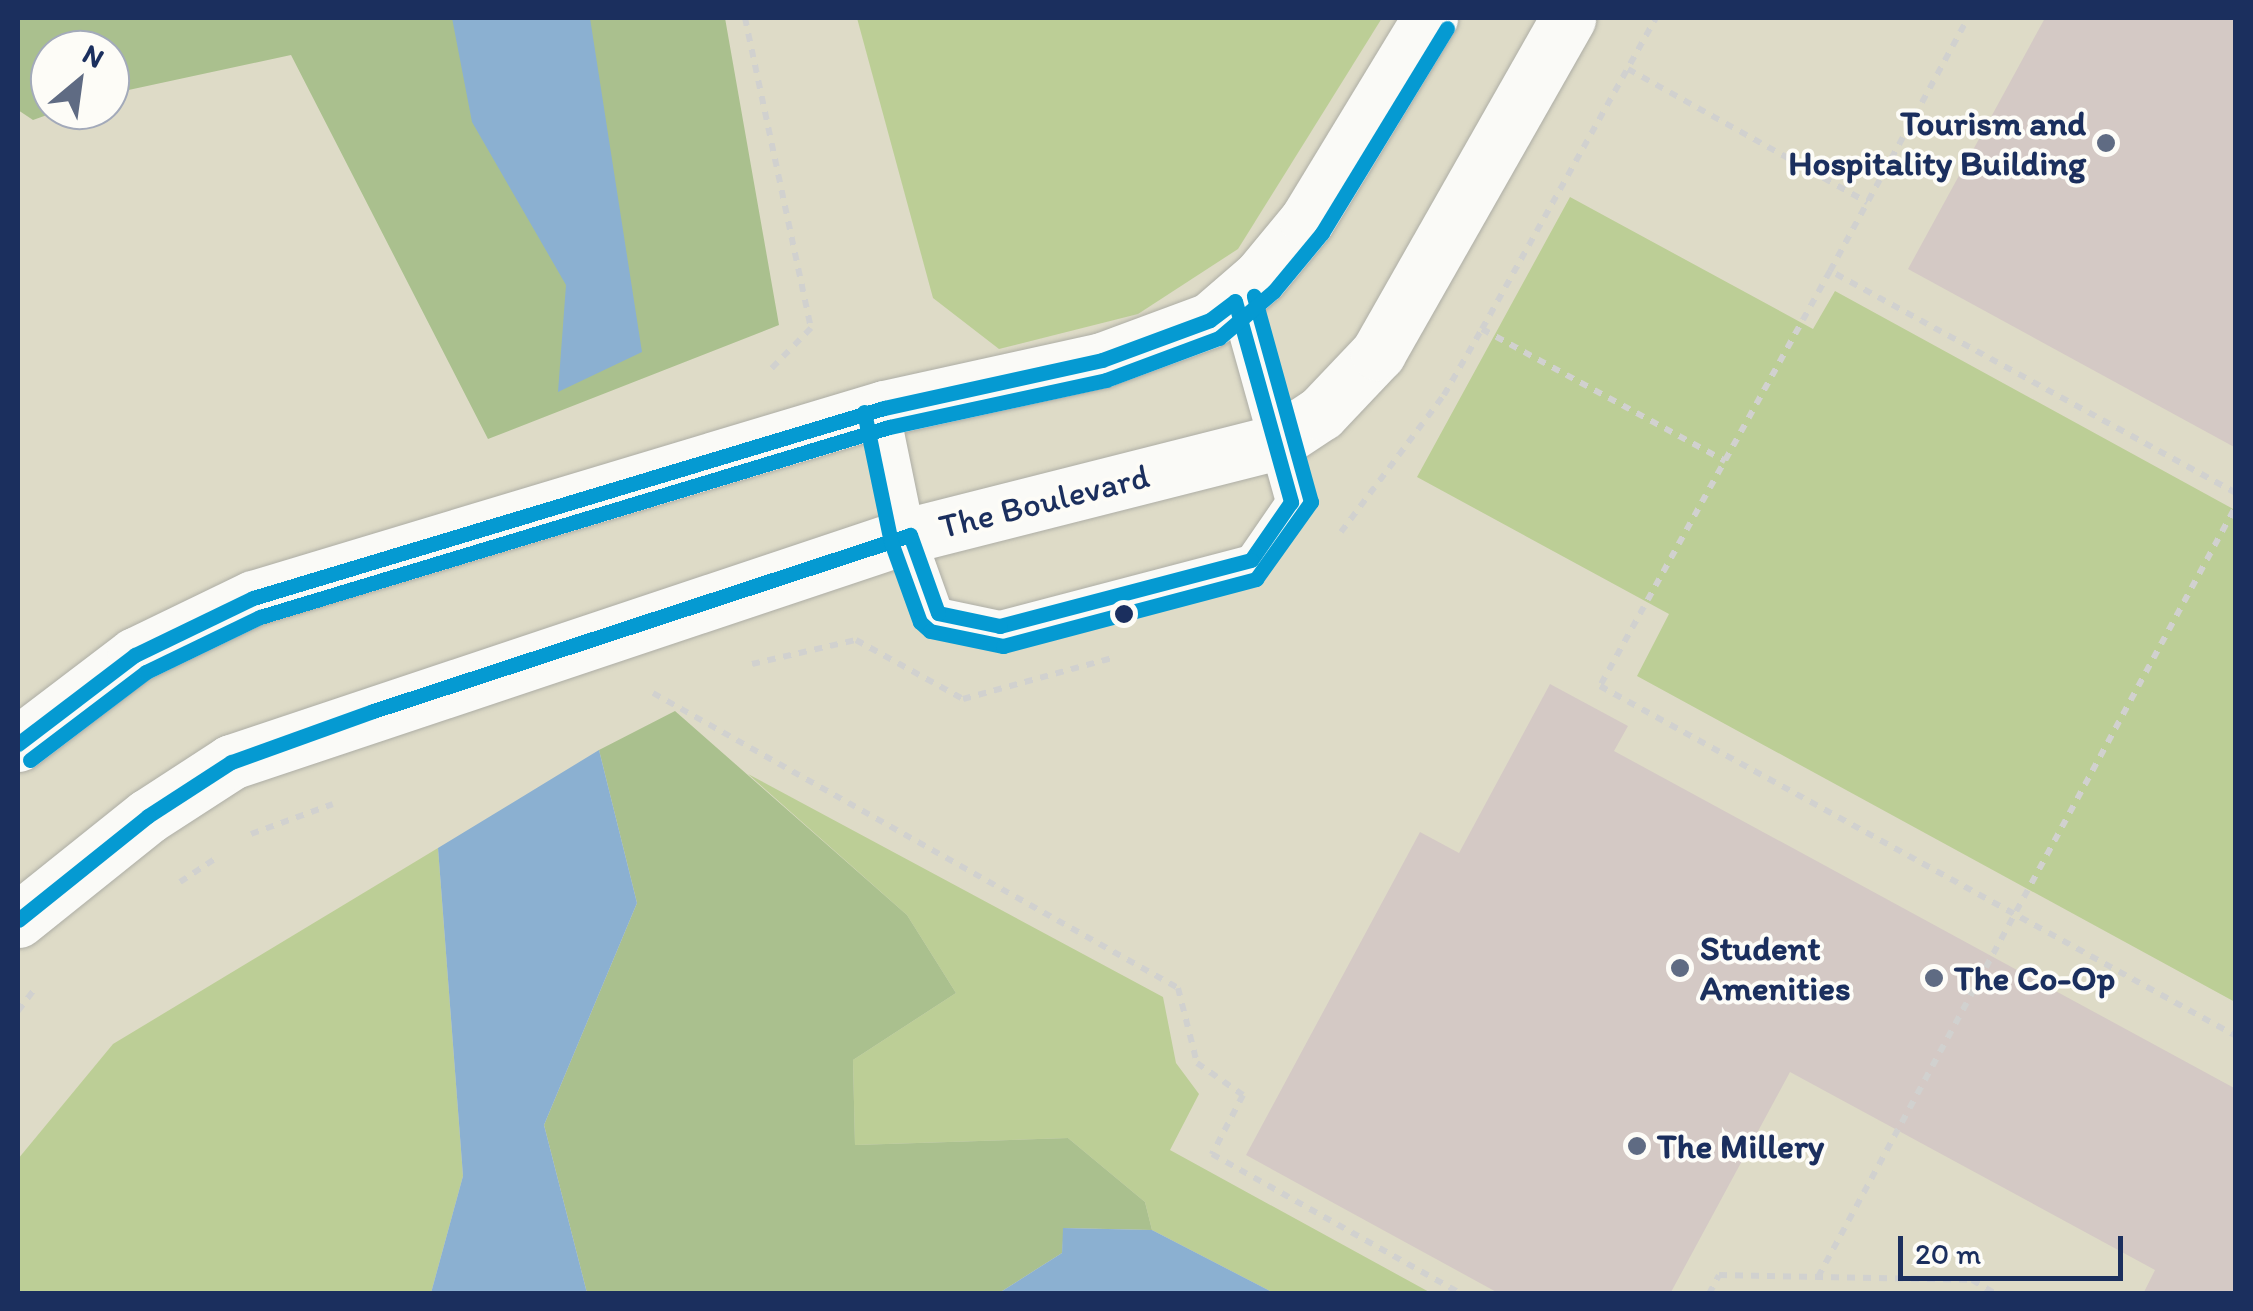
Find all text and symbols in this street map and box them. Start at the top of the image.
north arrow [30,30,130,130]
text: N [77,36,110,75]
place label: Tourism and Hospitality Building [1788,102,2086,184]
marker: Tourism and Hospitality Building [2095,132,2117,154]
street label: The Boulevard [934,454,1154,548]
unlabelled marker [1114,604,1134,624]
place label: Student Amenities [1700,927,1850,1009]
marker: Student Amenities [1669,957,1691,979]
place label: The Co-Op [1954,957,2115,999]
marker: The Co-Op [1923,967,1945,989]
place label: The Millery [1657,1125,1823,1167]
marker: The Millery [1626,1135,1648,1157]
scale bar [1903,1216,2128,1278]
text: 20 m [1915,1235,1981,1272]

